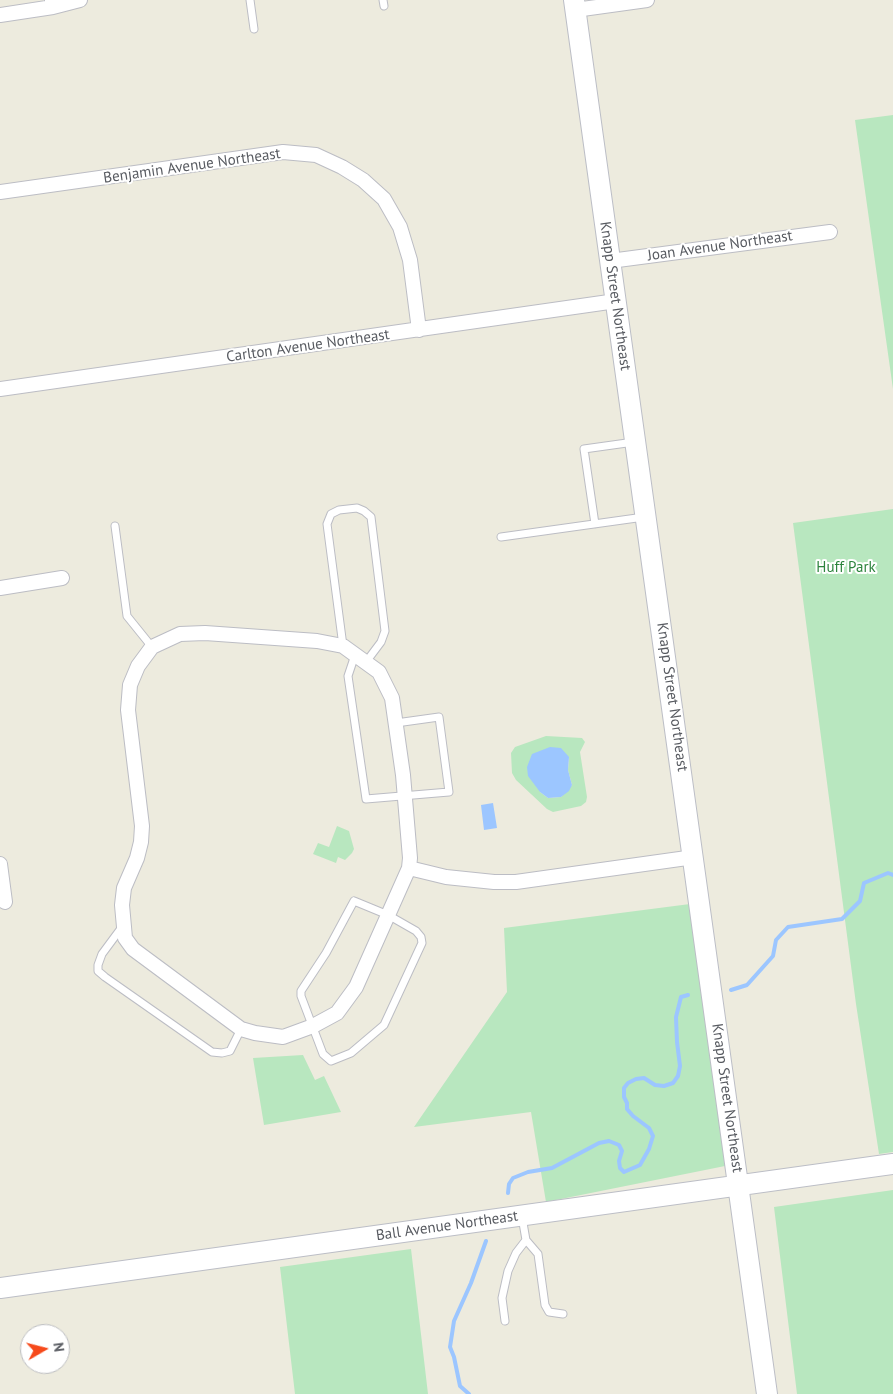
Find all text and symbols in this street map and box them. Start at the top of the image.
street label: Benjamin Avenue Northeast [102,145,282,187]
street label: Knapp Street Northeast [596,220,634,372]
street label: Joan Avenue Northeast [646,227,794,265]
street label: Carlton Avenue Northeast [225,326,391,366]
park label: Huff Park [816,559,876,577]
street label: Knapp Street Northeast [653,621,691,773]
street label: Knapp Street Northeast [708,1022,746,1174]
street label: Ball Avenue Northeast [375,1207,519,1245]
north arrow [20,1324,70,1374]
text: N [49,1341,68,1353]

